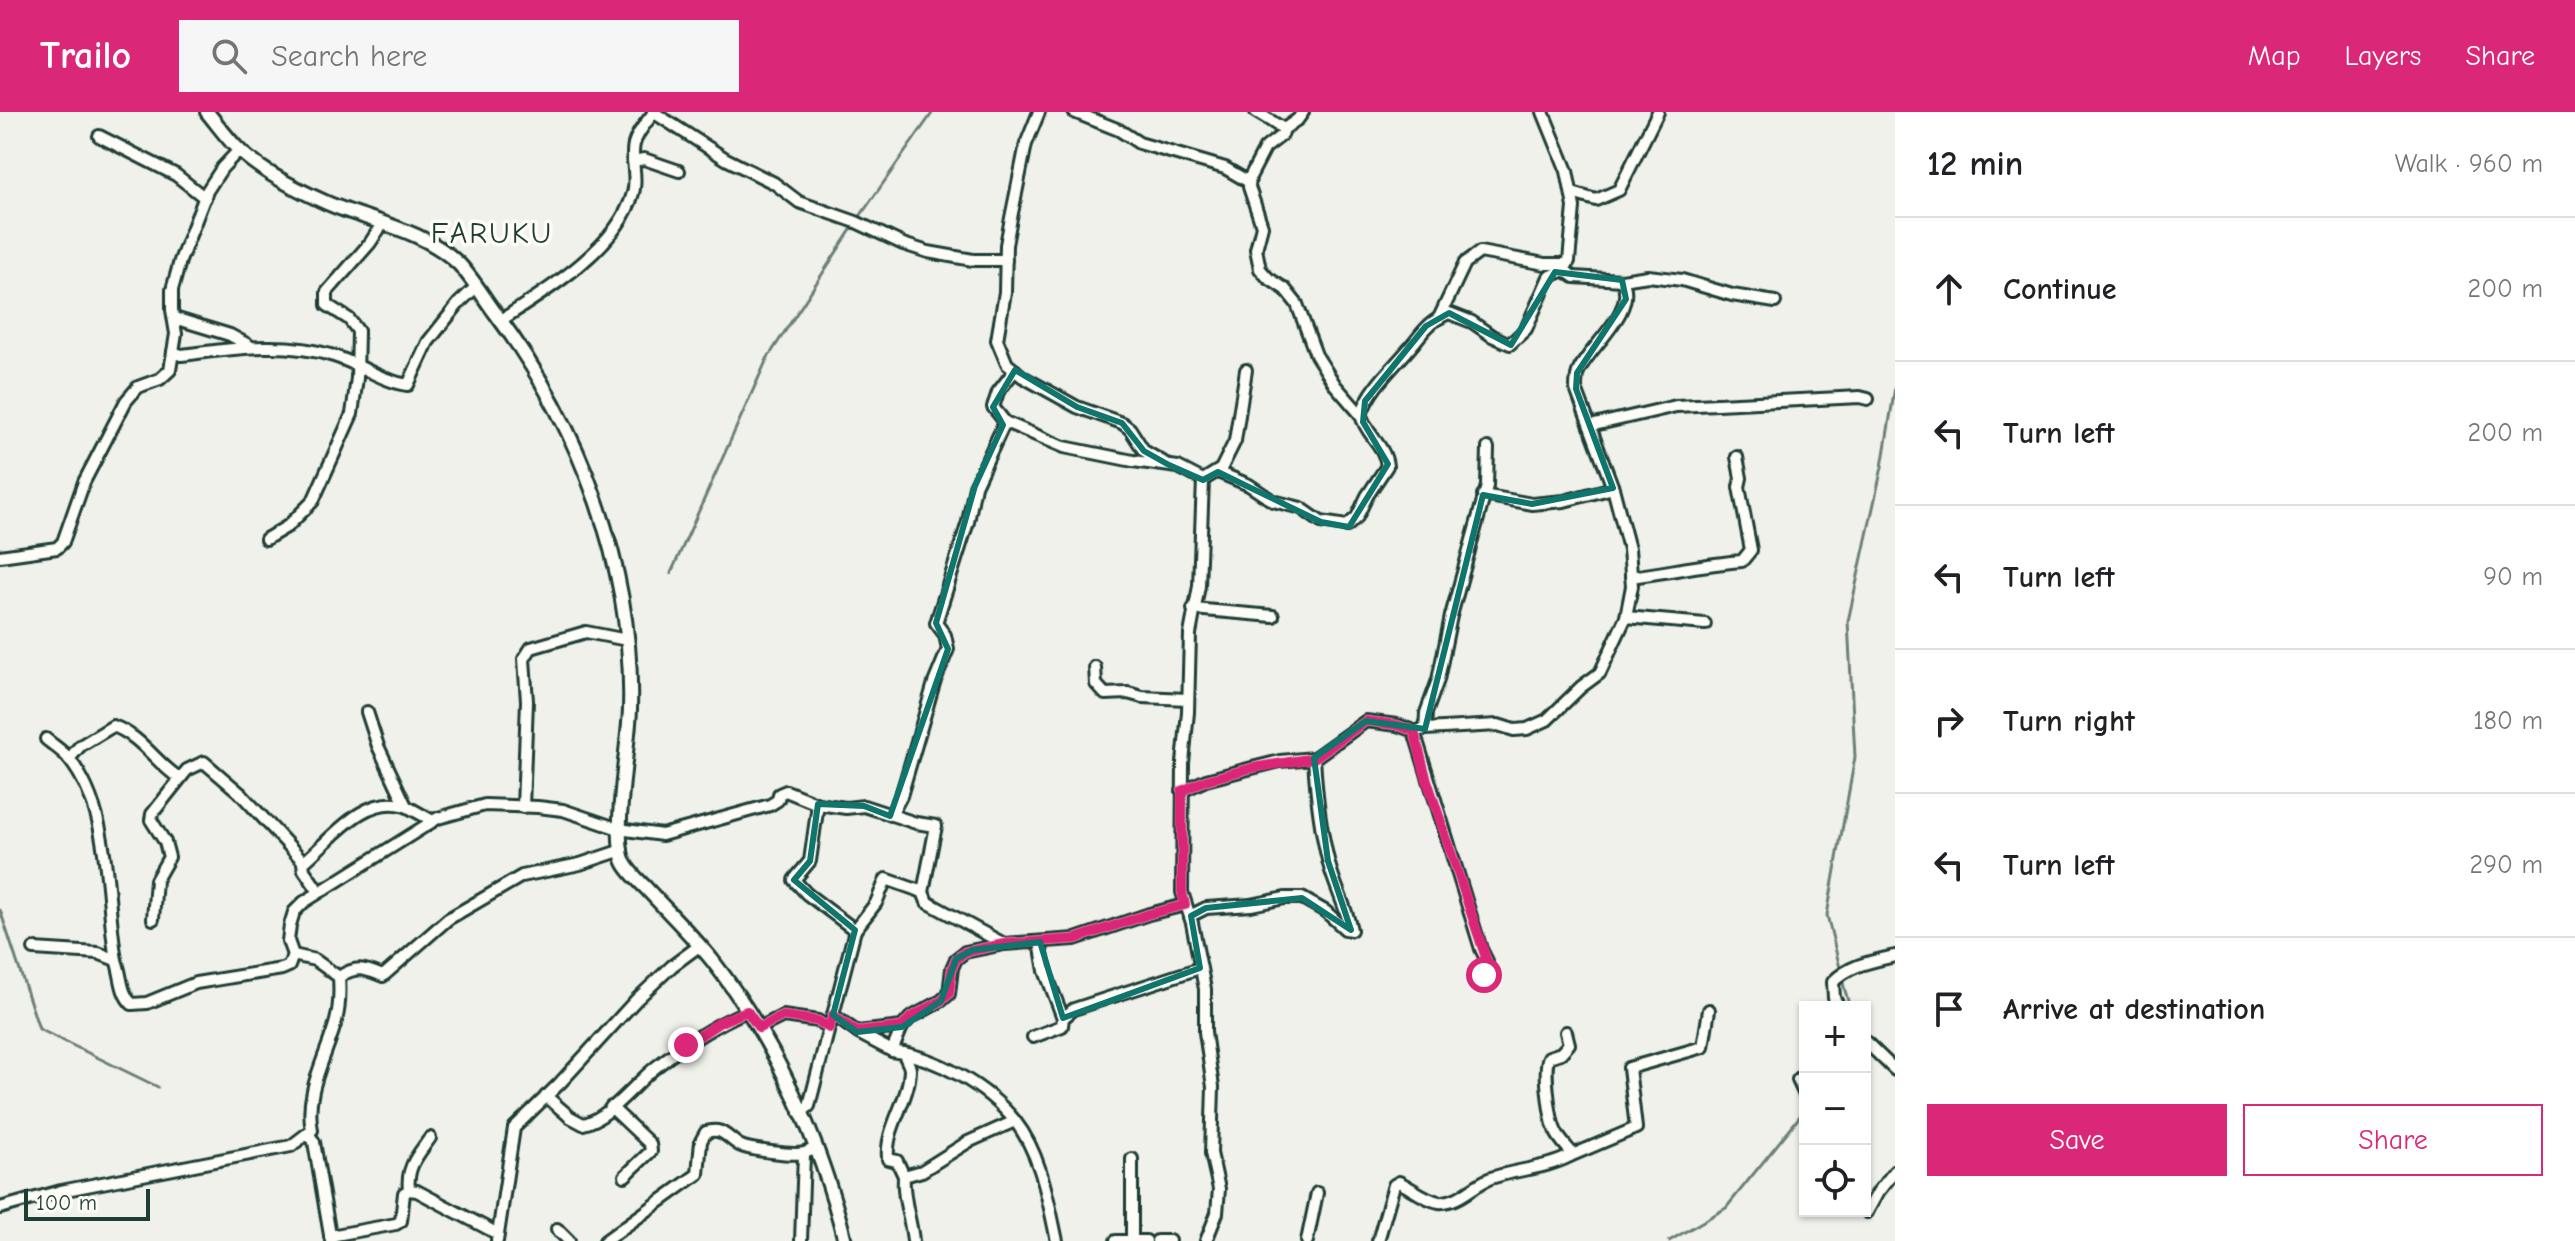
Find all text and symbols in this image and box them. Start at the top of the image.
search box [179,20,739,92]
text: Trailo [40,34,131,78]
icon: search [207,34,251,78]
text: Search here [271,39,427,74]
text: Map [2248,40,2301,72]
text: Layers [2345,40,2421,72]
text: Share [2465,40,2535,72]
text: 12 min [1927,144,2023,184]
text: Walk · 960 m [2395,149,2543,179]
district label: FARUKU [431,216,553,251]
icon: ahead [1927,267,1971,311]
text: Continue [2003,272,2117,307]
text: 200 m [2468,274,2543,304]
icon: left [1927,411,1971,455]
text: Turn left [2003,416,2115,451]
text: 200 m [2468,418,2543,448]
icon: left [1927,555,1971,599]
text: Turn left [2003,560,2115,595]
text: 90 m [2483,562,2543,592]
icon: right [1927,699,1971,743]
text: Turn right [2003,704,2135,739]
text: 180 m [2473,706,2543,736]
icon: left [1927,843,1971,887]
text: Turn left [2003,848,2115,883]
text: 290 m [2470,850,2543,880]
route start [1466,957,1502,993]
icon: arrive [1927,987,1971,1031]
text: Arrive at destination [2003,992,2265,1027]
map controls [1799,1001,1871,1217]
button: + [1799,1001,1871,1073]
route end [668,1027,704,1063]
button: − [1799,1073,1871,1145]
button: Save [1927,1104,2227,1176]
button: Share [2243,1104,2543,1176]
button: locate [1799,1145,1871,1217]
scale bar [24,1185,150,1221]
text: 100 m [36,1190,97,1216]

